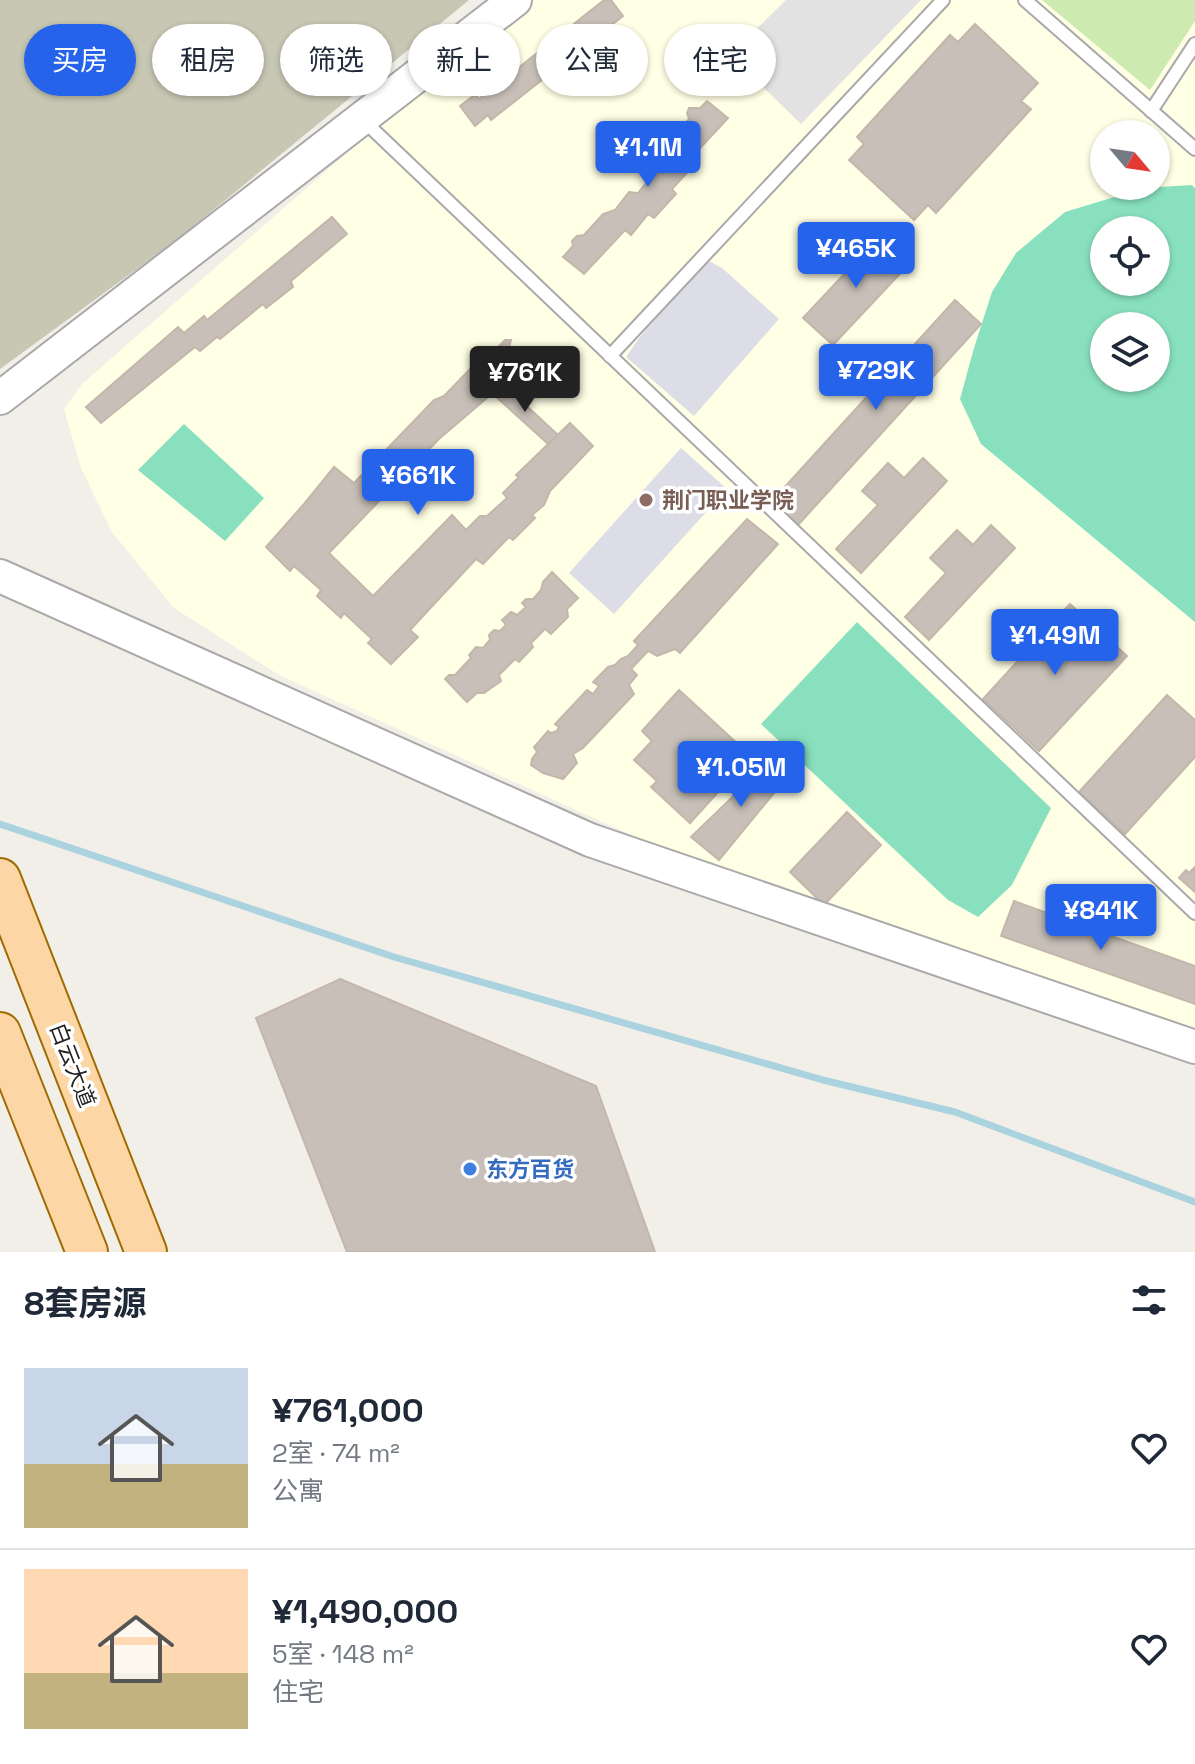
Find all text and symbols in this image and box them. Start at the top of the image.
chip: 买房 [24,24,136,96]
chip: 租房 [152,24,264,96]
chip: 筛选 [280,24,392,96]
chip: 新上 [408,24,520,96]
chip: 公寓 [536,24,648,96]
chip: 住宅 [664,24,776,96]
north arrow [1090,120,1170,200]
map controls [1090,120,1170,392]
pin: ¥1.1M [592,121,704,189]
text: ¥1.1M [614,130,682,164]
button: locate [1090,216,1170,296]
pin: ¥465K [800,222,912,290]
text: ¥465K [816,231,896,265]
button: layers [1090,312,1170,392]
pin: ¥729K [820,344,932,412]
pin: ¥761K [469,346,581,414]
text: ¥729K [837,353,915,387]
text: ¥761K [488,355,562,389]
pin: ¥661K [362,449,474,517]
text: ¥661K [380,458,456,492]
place label: 荆门职业学院 [662,486,794,514]
marker: 荆门职业学院 [637,491,655,509]
pin: ¥1.49M [990,609,1120,677]
text: ¥1.49M [1009,618,1101,652]
pin: ¥1.05M [676,741,806,809]
text: ¥1.05M [696,750,786,784]
pin: ¥841K [1045,884,1157,952]
text: ¥841K [1063,893,1139,927]
street label: 白云大道 [44,1019,102,1111]
place label: 东方百货 [486,1155,574,1183]
marker: 东方百货 [461,1160,479,1178]
icon: filters [1127,1278,1171,1322]
text: 8套房源 [24,1282,146,1325]
text: ¥761,000 [272,1389,424,1432]
icon: home [88,1400,184,1496]
icon: heart [1127,1426,1171,1470]
text: 2室 · 74 m² [272,1436,400,1470]
text: 公寓 [272,1474,324,1508]
text: ¥1,490,000 [272,1590,458,1633]
icon: home [88,1601,184,1697]
icon: heart [1127,1627,1171,1671]
text: 5室 · 148 m² [272,1637,414,1671]
text: 住宅 [272,1675,324,1709]

